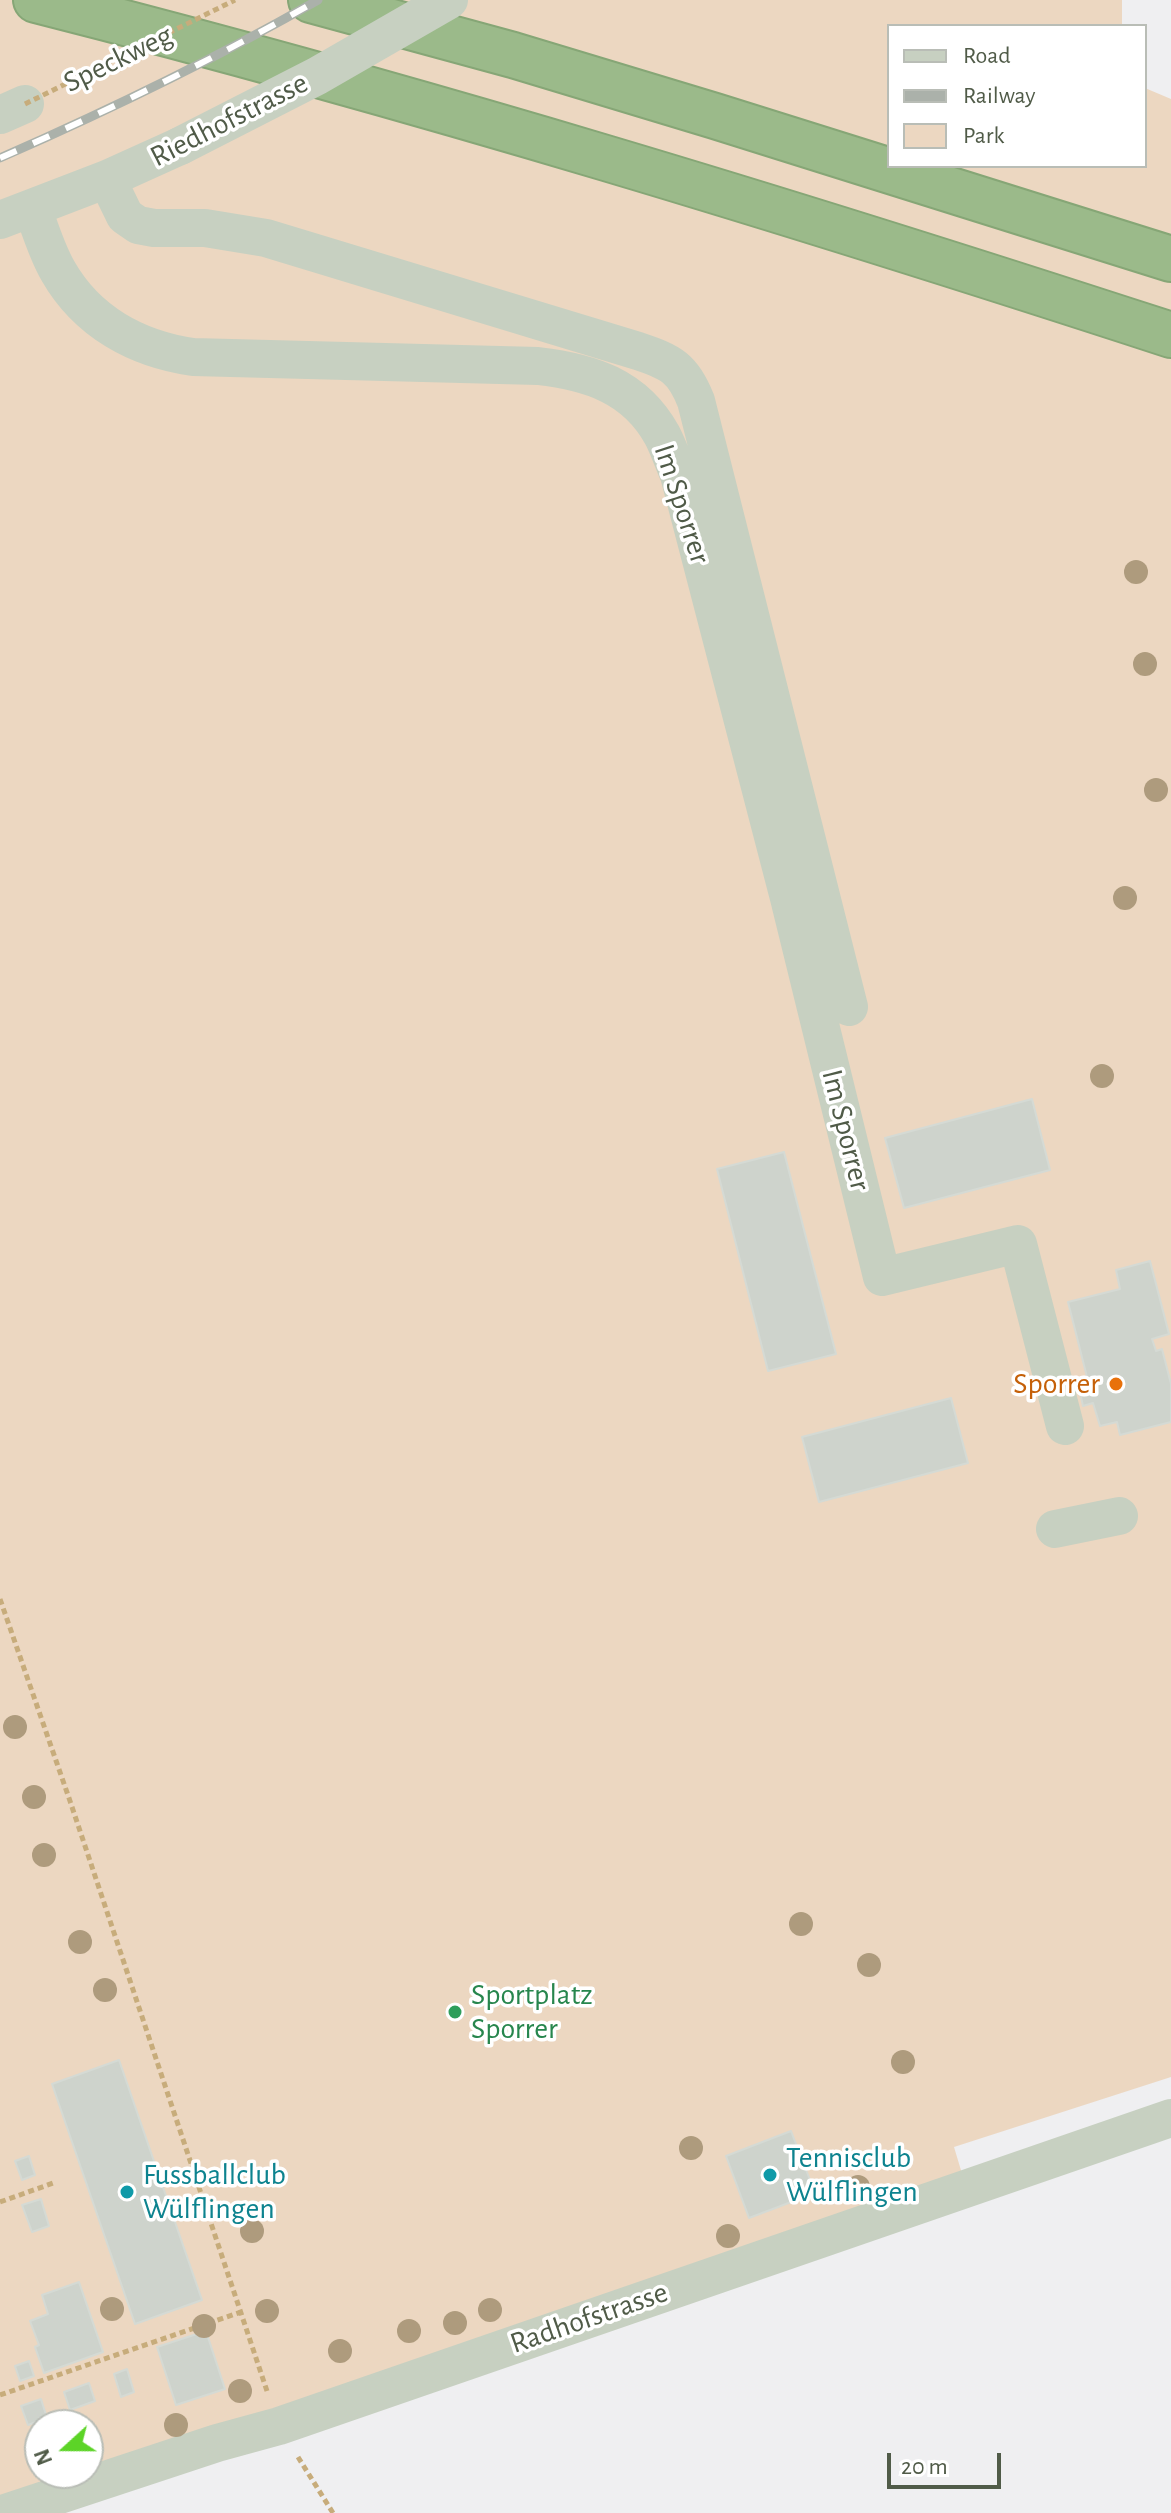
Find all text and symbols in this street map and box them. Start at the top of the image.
street label: Speckweg [58,17,178,101]
legend [887,24,1147,168]
text: Road [963,44,1011,68]
street label: Riedhofstrasse [144,65,314,175]
text: Railway [963,84,1035,108]
text: Park [963,124,1004,148]
street label: Im Sporrer [646,440,718,568]
street label: Im Sporrer [814,1066,878,1194]
place label: Sporrer [1013,1366,1100,1402]
marker: Sporrer [1107,1375,1125,1393]
place label: Sportplatz Sporrer [471,1977,593,2048]
marker: Sportplatz Sporrer [446,2003,464,2021]
place label: Tennisclub Wülflingen [786,2140,918,2210]
place label: Fussballclub Wülflingen [143,2157,286,2228]
marker: Tennisclub Wülflingen [761,2166,779,2184]
marker: Fussballclub Wülflingen [118,2183,136,2201]
street label: Radhofstrasse [506,2274,672,2362]
north arrow [24,2409,104,2489]
scale bar [891,2437,1005,2487]
text: N [30,2446,56,2468]
text: 20 m [901,2455,948,2479]

